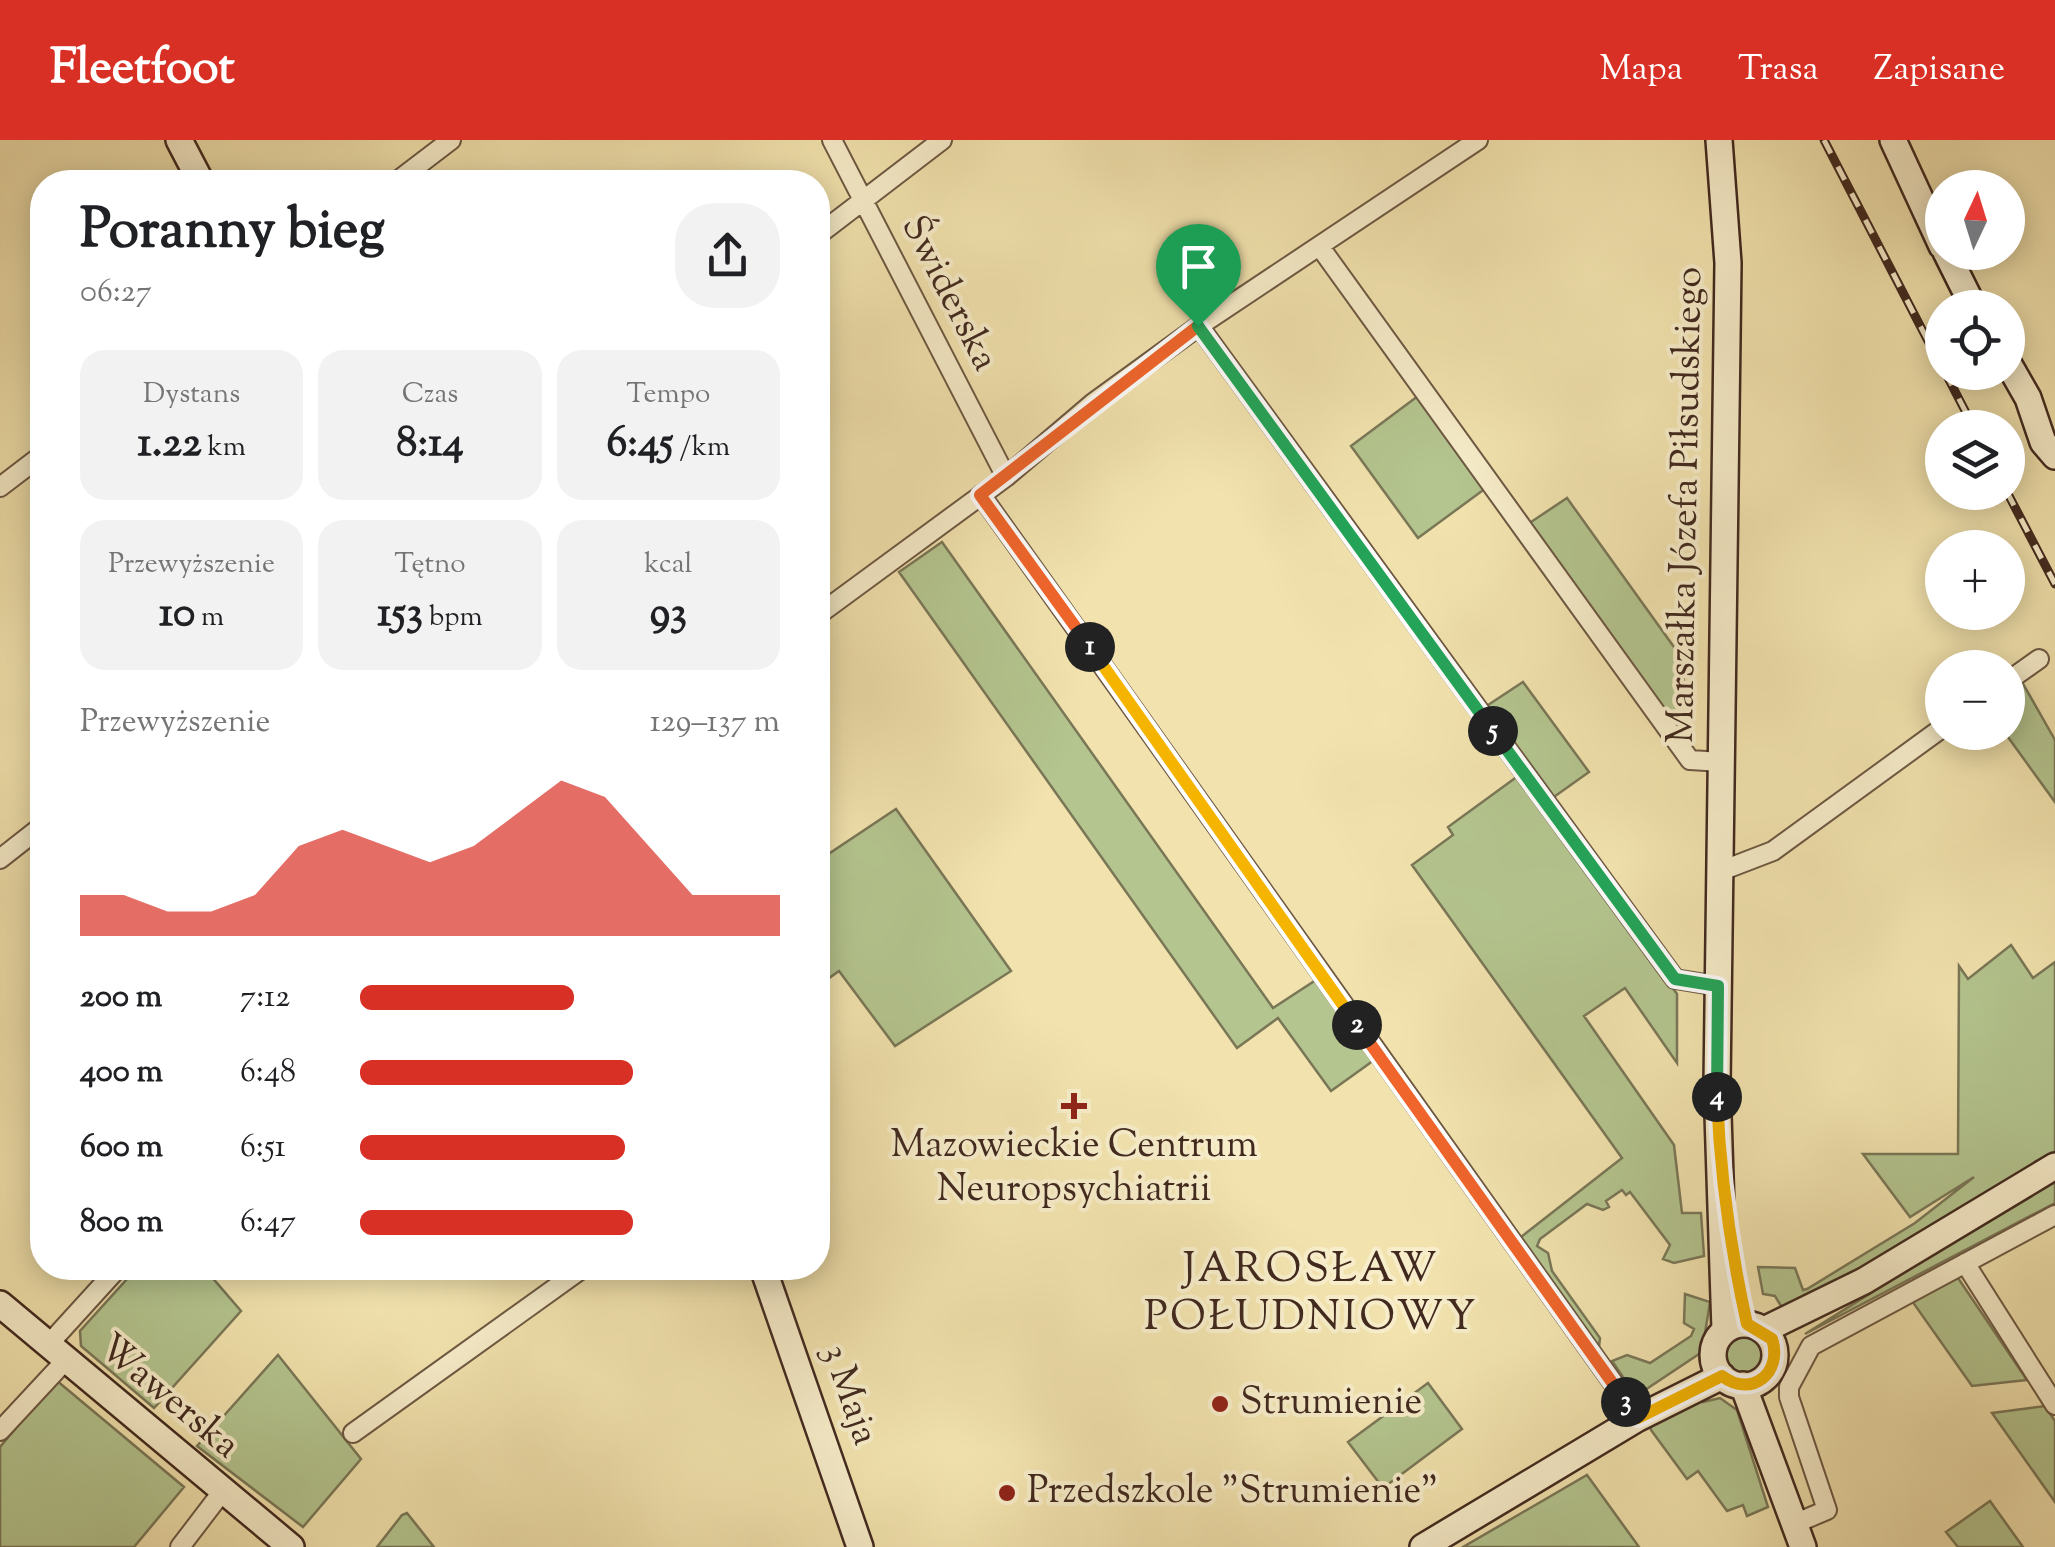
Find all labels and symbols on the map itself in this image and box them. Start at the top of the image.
north arrow [1925,170,2025,270]
street label: Świderska [886,206,1011,381]
pin [1156,224,1241,327]
street label: Marszałka Józefa Piłsudskiego [1656,266,1718,744]
pin: 1 [1065,622,1115,672]
pin: 5 [1468,706,1518,756]
pin: 2 [1332,1000,1382,1050]
pin: 4 [1692,1072,1742,1122]
marker: Mazowieckie Centrum Neuropsychiatrii [1061,1093,1087,1119]
place label: Mazowieckie Centrum Neuropsychiatrii [890,1120,1258,1218]
district label: JAROSŁAW POŁUDNIOWY [1144,1241,1478,1349]
street label: Wawerska [86,1323,250,1473]
street label: 3 Maja [806,1337,890,1453]
place label: Strumienie [1240,1377,1422,1431]
pin: 3 [1601,1377,1651,1427]
marker: Strumienie [1209,1393,1231,1415]
place label: Przedszkole "Strumienie" [1027,1466,1438,1520]
marker: Przedszkole "Strumienie" [996,1482,1018,1504]

